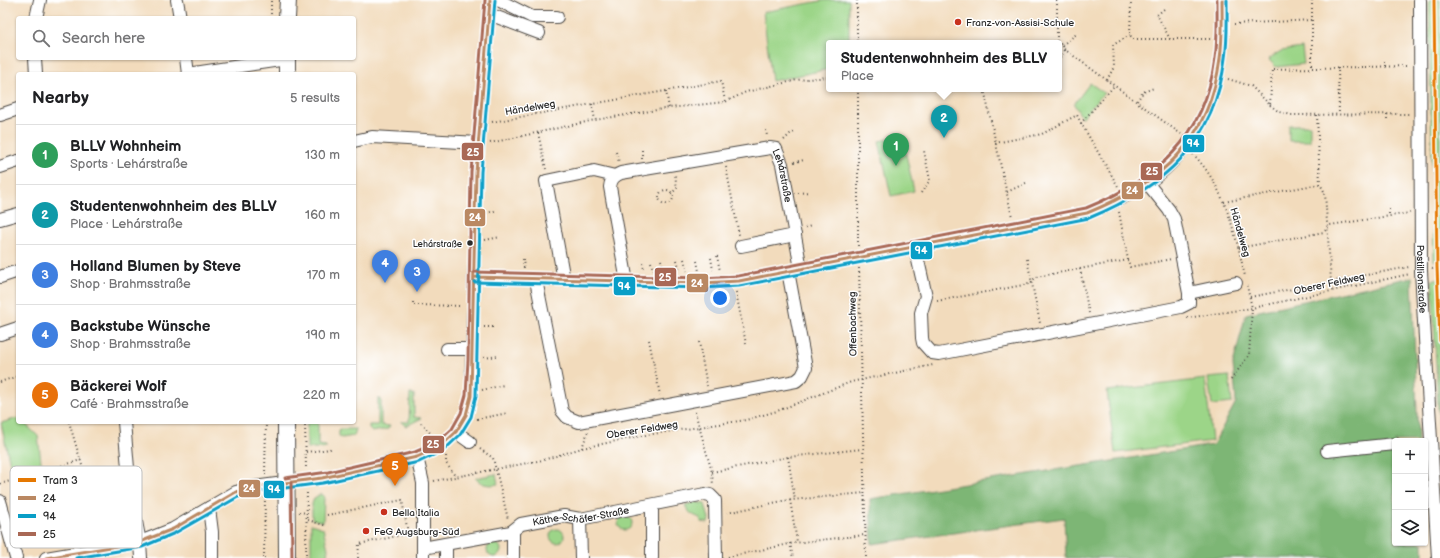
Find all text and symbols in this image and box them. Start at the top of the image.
search box [16,16,356,60]
marker: Franz-von-Assisi-Schule [953,17,963,27]
place label: Franz-von-Assisi-Schule [966,17,1074,29]
icon: search [30,27,52,49]
text: Search here [62,29,145,48]
popup [826,40,1062,92]
text: Studentenwohnheim des BLLV [841,49,1047,68]
text: Place [841,68,874,84]
text: Nearby [32,88,89,108]
text: 5 results [290,90,340,106]
street label: Händelweg [504,98,556,118]
pin: 2 [931,105,957,138]
pin: 1 [883,133,909,166]
line badge: 94 [1182,134,1205,153]
text: BLLV Wohnheim [70,137,181,156]
text: 94 [1187,137,1200,150]
line badge: 25 [461,142,484,161]
text: 25 [467,146,480,159]
text: 1 [42,147,48,163]
text: 130 m [305,147,340,163]
street label: Lehárstraße [769,147,794,203]
text: Sports · Lehárstraße [70,156,188,172]
line badge: 25 [1140,162,1163,181]
text: 25 [1146,165,1159,178]
line badge: 24 [1121,181,1144,200]
text: 24 [1126,184,1139,197]
text: Studentenwohnheim des BLLV [70,197,277,216]
street label: Händelweg [1227,206,1253,259]
text: 2 [41,207,49,223]
text: 160 m [305,207,340,223]
line badge: 24 [464,208,486,227]
text: 24 [469,211,482,224]
text: Place · Lehárstraße [70,216,183,232]
marker: Lehárstraße [465,238,475,248]
place label: Lehárstraße [413,239,463,250]
line badge: 94 [910,241,933,260]
text: 94 [915,244,928,257]
street label: Postillionstraße [1414,245,1429,314]
pin: 4 [372,250,398,283]
text: Holland Blumen by Steve [70,257,241,276]
pin: 3 [404,259,430,292]
text: 3 [41,267,49,283]
text: 170 m [307,267,340,283]
line badge: 25 [654,267,677,287]
text: 25 [659,271,672,284]
street label: Oberer Feldweg [1293,271,1366,297]
line badge: 24 [686,273,709,293]
text: Shop · Brahmsstraße [70,276,191,292]
line badge: 94 [613,276,636,296]
text: 24 [691,277,704,290]
text: 94 [618,280,631,293]
your location [710,288,730,308]
street label: Offenbachweg [846,291,860,356]
text: Backstube Wünsche [70,317,210,336]
text: 4 [41,327,49,343]
text: 190 m [306,327,340,343]
text: Shop · Brahmsstraße [70,336,191,352]
text: Bäckerei Wolf [70,377,167,396]
text: 5 [41,387,49,403]
text: 220 m [303,387,340,403]
text: Café · Brahmsstraße [70,396,189,412]
street label: Oberer Feldweg [606,418,679,442]
line badge: 25 [422,435,445,454]
text: 25 [427,438,440,451]
map controls [1392,438,1428,546]
button: + [1392,438,1428,474]
pin: 5 [382,453,408,486]
legend [10,466,142,548]
text: Tram 3 [43,474,78,487]
button: − [1392,474,1428,510]
line badge: 24 [238,479,261,498]
line badge: 94 [263,480,285,499]
text: 24 [243,482,256,495]
text: 94 [268,483,281,496]
text: 24 [43,492,56,505]
street label: Käthe-Schäfer-Straße [532,504,630,529]
marker: Bella Italia [379,507,389,517]
place label: Bella Italia [392,507,440,519]
text: 94 [43,510,56,523]
button: layers [1392,510,1428,546]
marker: FeG Augsburg-Süd [361,526,371,536]
place label: FeG Augsburg-Süd [374,526,460,538]
text: 25 [43,528,56,541]

